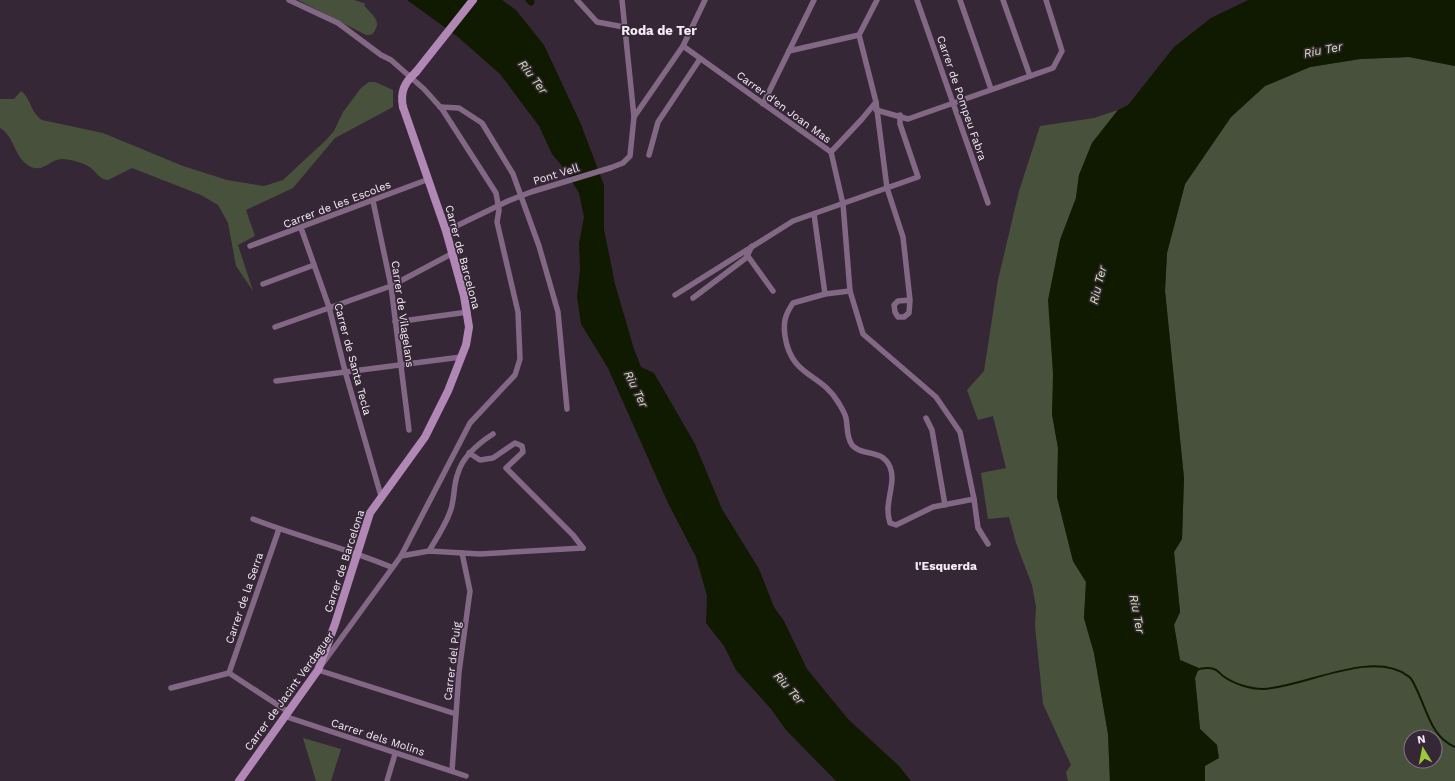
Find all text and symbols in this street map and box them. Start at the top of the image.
district label: Roda de Ter [621,23,697,38]
street label: Carrer de Pompeu Fabra [934,34,989,162]
water label: Riu Ter [1302,39,1345,61]
water label: Riu Ter [515,57,551,98]
street label: Carrer d'en Joan Mas [734,69,834,146]
street label: Pont Vell [531,161,581,188]
street label: Carrer de les Escoles [282,178,393,231]
street label: Carrer de Barcelona [442,204,483,311]
street label: Carrer de Vilagelans [389,260,416,368]
water label: Riu Ter [1086,263,1110,306]
street label: Carrer de Santa Tecla [331,302,374,417]
water label: Riu Ter [621,368,651,411]
street label: Carrer de Barcelona [322,508,367,614]
street label: Carrer de la Serra [223,551,266,645]
district label: l'Esquerda [915,559,977,573]
water label: Riu Ter [1126,593,1148,636]
street label: Carrer del Puig [441,621,464,701]
street label: Carrer de Jacint Verdaguer [242,629,337,753]
water label: Riu Ter [771,669,808,708]
street label: Carrer dels Molins [329,716,427,759]
north arrow [1403,729,1443,769]
text: N [1416,733,1426,747]

